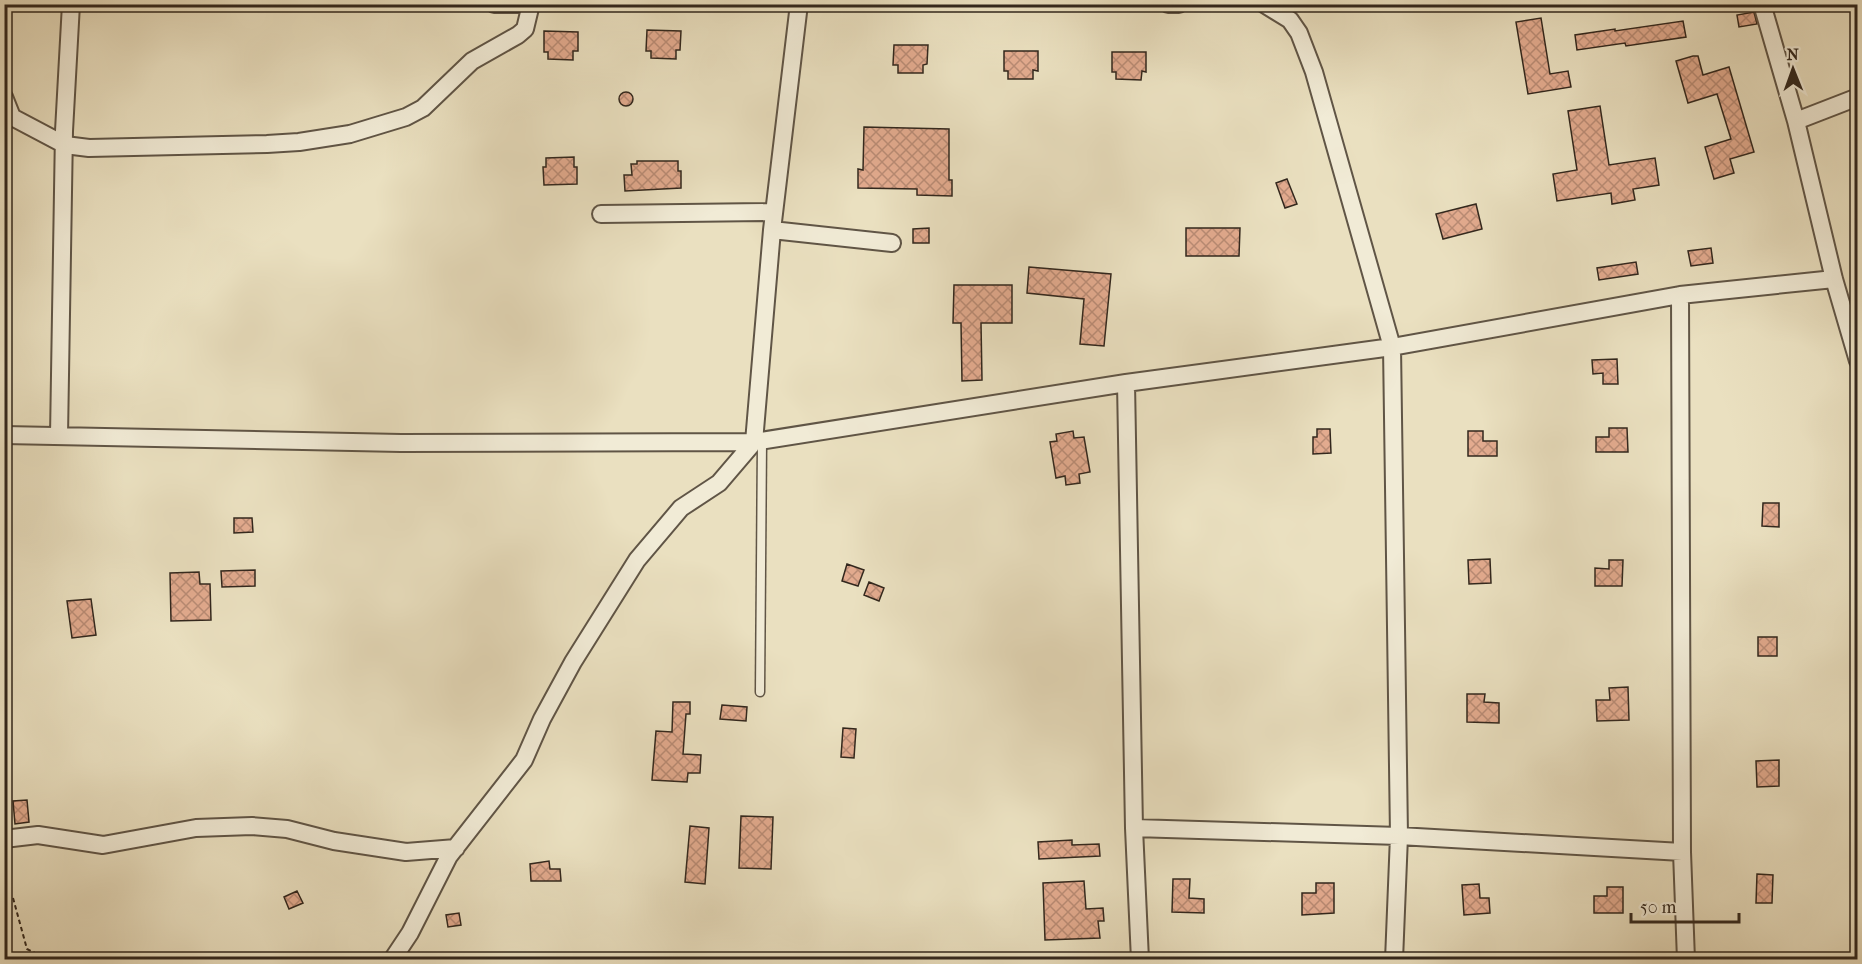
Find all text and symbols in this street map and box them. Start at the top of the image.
north arrow [1763,39,1823,99]
text: N [1787,45,1800,64]
scale bar [1631,886,1739,924]
text: 50 m [1640,897,1677,918]

